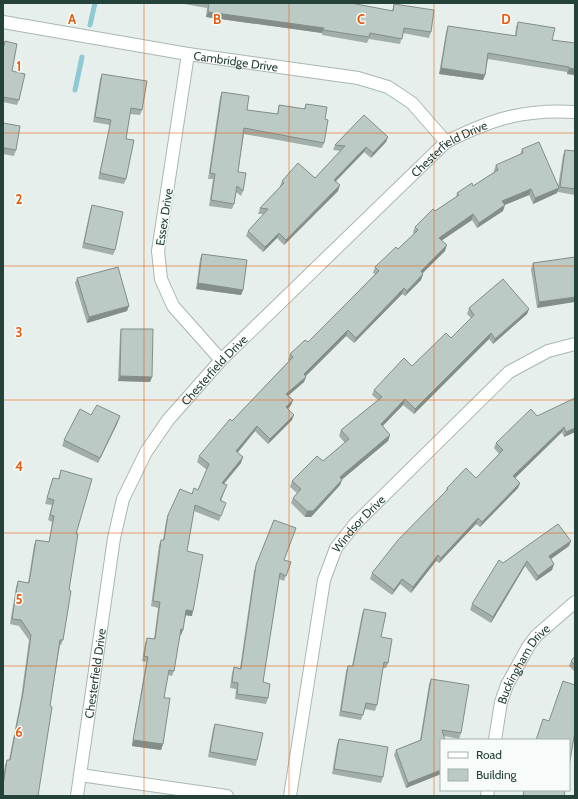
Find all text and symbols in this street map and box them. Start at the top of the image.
text: A [68,11,77,27]
text: B [213,11,221,27]
text: C [357,11,365,27]
text: D [501,11,511,27]
street label: Cambridge Drive [193,47,279,74]
text: 1 [17,58,21,74]
street label: Chesterfield Drive [407,117,489,180]
street label: Essex Drive [152,187,176,247]
text: 2 [16,191,23,207]
text: 3 [15,324,23,340]
street label: Chesterfield Drive [177,331,250,408]
text: 4 [15,458,23,474]
street label: Windsor Drive [328,491,388,555]
text: 5 [16,591,23,607]
street label: Buckingham Drive [493,620,553,706]
street label: Chesterfield Drive [81,627,108,719]
text: 6 [15,724,23,740]
legend [440,739,570,791]
text: Road [476,747,502,762]
text: Building [476,767,518,782]

